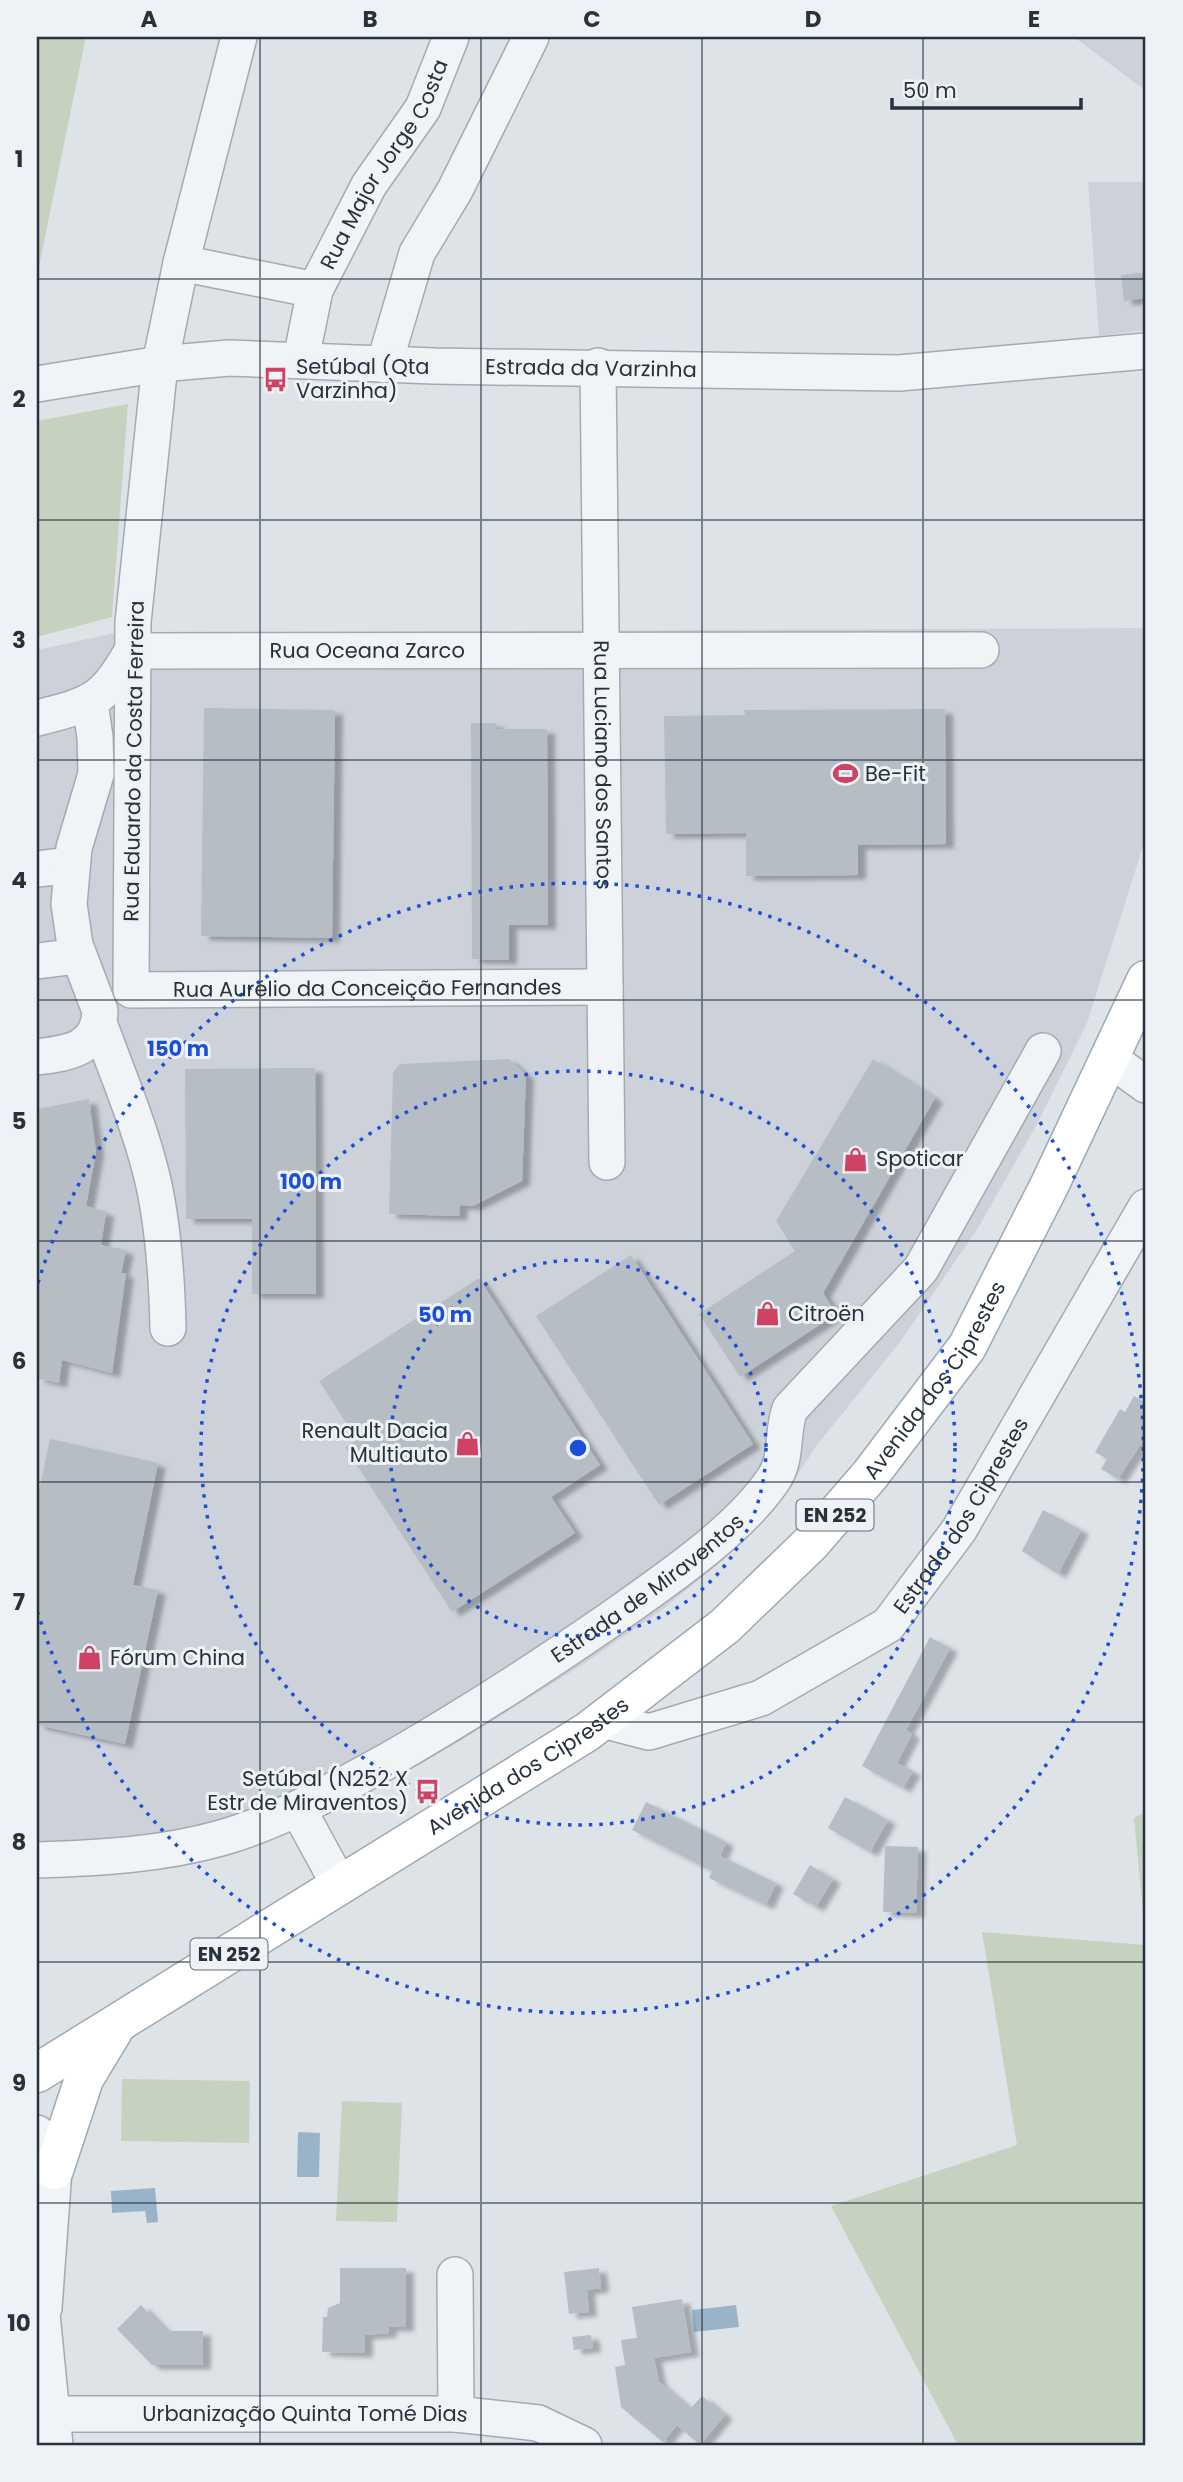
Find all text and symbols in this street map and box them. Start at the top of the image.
text: A [141,3,158,35]
text: B [362,3,378,35]
text: C [583,3,601,35]
text: D [805,3,821,35]
text: E [1028,3,1040,35]
street label: Rua Major Jorge Costa [313,55,455,274]
scale bar [892,66,1082,110]
text: 50 m [903,76,957,105]
text: 1 [15,143,23,175]
place label: Setúbal (Qta Varzinha) [296,352,430,405]
street label: Estrada da Varzinha [485,352,697,384]
bus stop icon: Setúbal (Qta Varzinha) [262,365,290,393]
text: 2 [12,383,26,415]
street label: Rua Eduardo da Costa Ferreira [116,600,151,922]
text: 3 [12,624,26,656]
street label: Rua Oceana Zarco [269,636,465,665]
street label: Rua Luciano dos Santos [587,640,619,890]
place label: Be-Fit [865,759,926,788]
sports icon: Be-Fit [831,760,859,788]
text: 4 [11,864,27,896]
street label: Rua Aurélio da Conceição Fernandes [173,972,562,1004]
text: 150 m [147,1034,209,1063]
text: 5 [12,1105,26,1137]
place label: Spoticar [876,1144,964,1173]
shop icon: Spoticar [842,1145,870,1173]
text: 100 m [280,1167,342,1196]
street label: Avenida dos Ciprestes [857,1276,1012,1485]
place label: Citroën [788,1299,865,1328]
text: 50 m [418,1300,472,1329]
shop icon: Citroën [754,1300,782,1328]
text: 6 [12,1345,26,1377]
street label: Estrada dos Ciprestes [886,1412,1035,1619]
place label: Renault Dacia Multiauto [302,1416,448,1469]
shop icon: Renault Dacia Multiauto [454,1429,482,1457]
centre of rings [566,1436,590,1460]
road number: EN 252 [796,1499,874,1530]
street label: Estrada de Miraventos [545,1507,750,1670]
text: 7 [13,1586,25,1618]
place label: Fórum China [110,1643,245,1672]
shop icon: Fórum China [76,1644,104,1672]
street label: Avenida dos Ciprestes [421,1690,635,1842]
place label: Setúbal (N252 X Estr de Miraventos) [207,1764,408,1817]
bus stop icon: Setúbal (N252 X Estr de Miraventos) [414,1777,442,1805]
text: 8 [12,1826,26,1858]
road number: EN 252 [190,1938,268,1970]
text: 9 [12,2067,26,2099]
text: 10 [7,2307,31,2339]
street label: Urbanização Quinta Tomé Dias [142,2399,469,2429]

